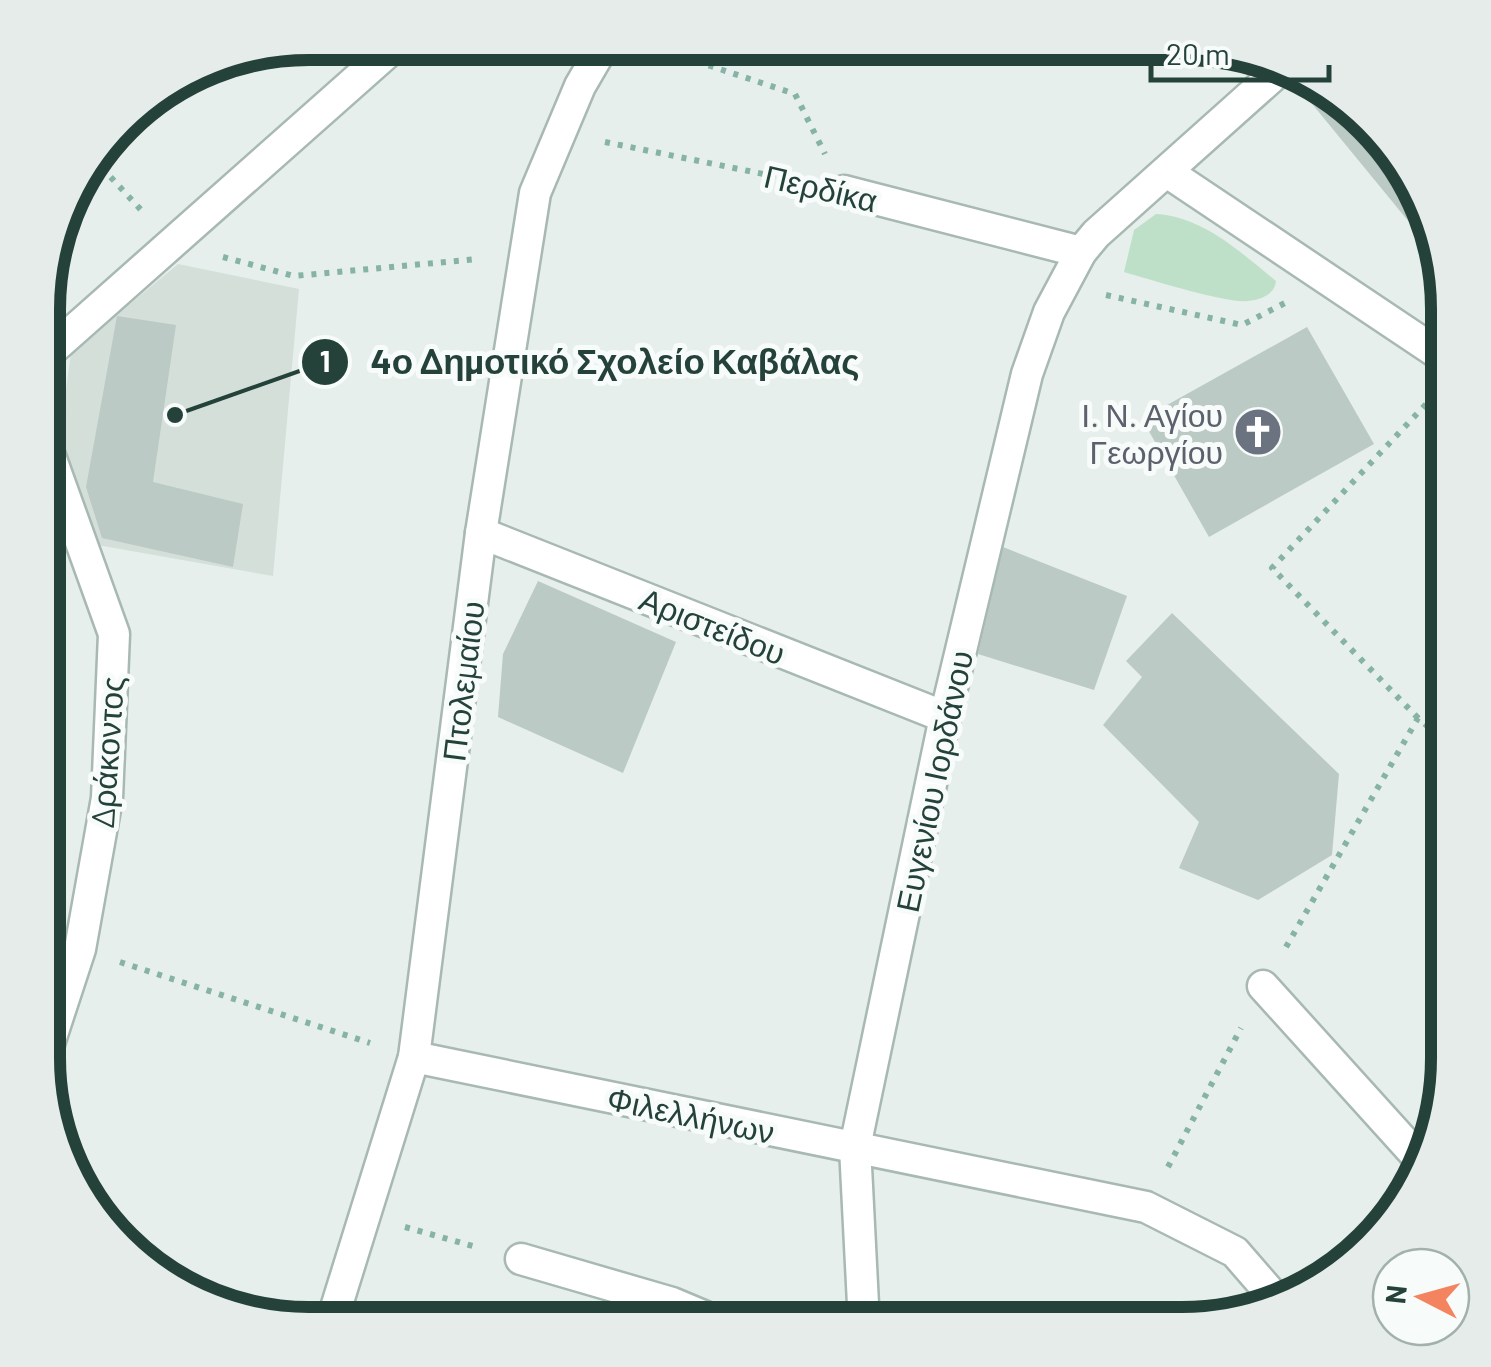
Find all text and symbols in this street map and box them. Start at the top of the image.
scale bar [1151,20,1328,82]
text: 20 m [1166,35,1230,71]
street label: Περδίκα [761,156,881,219]
callout: 4ο Δημοτικό Σχολείο Καβάλας [300,329,879,394]
text: 4ο Δημοτικό Σχολείο Καβάλας [371,339,859,381]
text: 1 [320,342,330,378]
place label: Ι. Ν. Αγίου Γεωργίου [1081,395,1223,471]
church icon: Ι. Ν. Αγίου Γεωργίου [1232,406,1284,458]
street label: Αριστείδου [634,579,791,672]
street label: Πτολεμαίου [433,599,491,763]
street label: Ευγενίου Ιορδάνου [887,647,980,915]
street label: Δράκοντος [82,675,131,829]
street label: Φιλελλήνων [604,1078,778,1151]
north arrow [1371,1247,1471,1347]
text: N [1377,1283,1413,1305]

